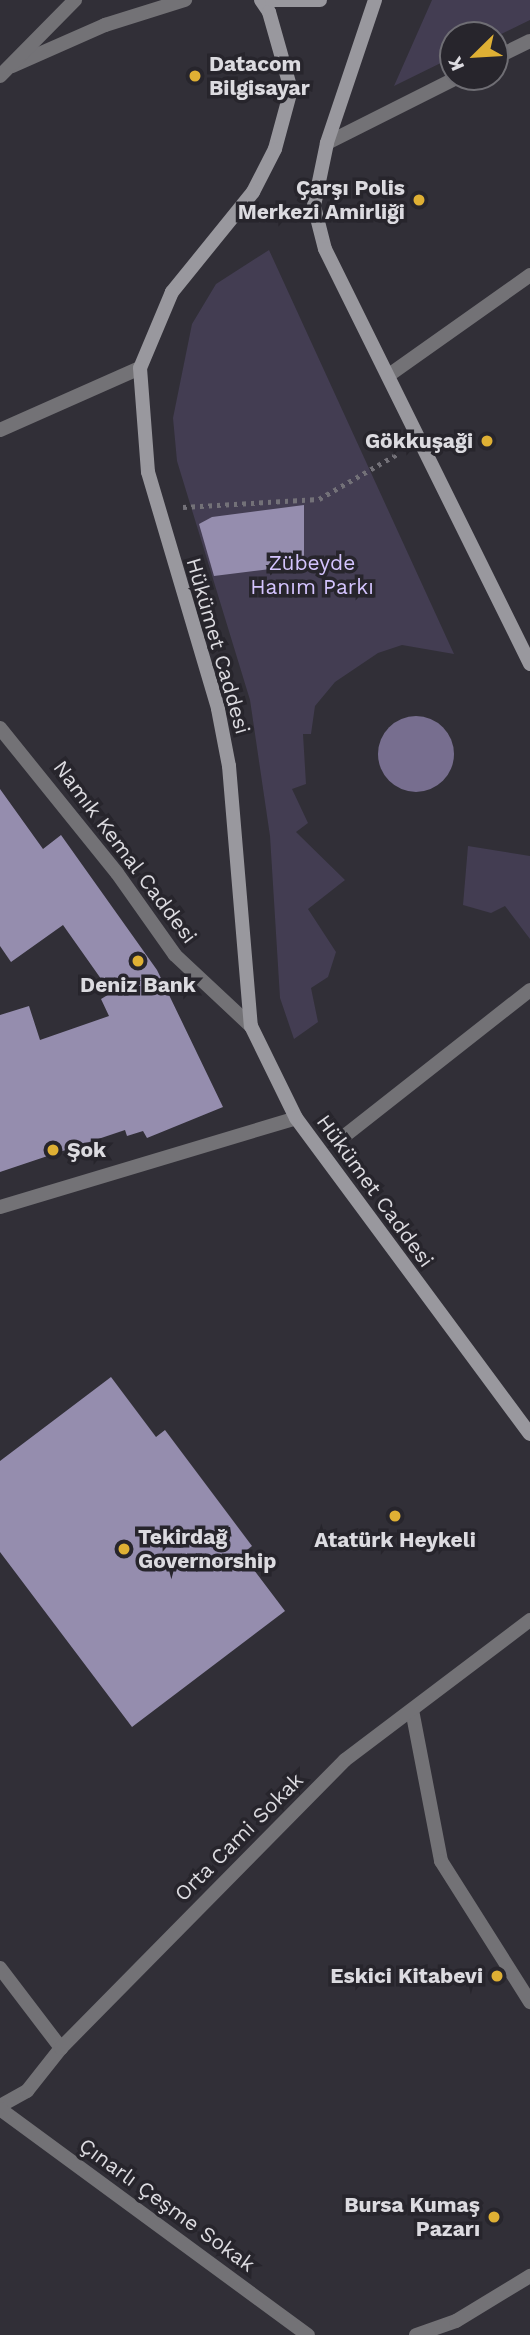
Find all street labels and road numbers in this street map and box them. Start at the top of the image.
street label: Hükümet Caddesi [181,555,255,737]
street label: Namık Kemal Caddesi [48,755,202,949]
street label: Hükümet Caddesi [311,1110,439,1272]
street label: Orta Cami Sokak [169,1767,309,1907]
street label: Çınarlı Çeşme Sokak [74,2133,260,2277]

